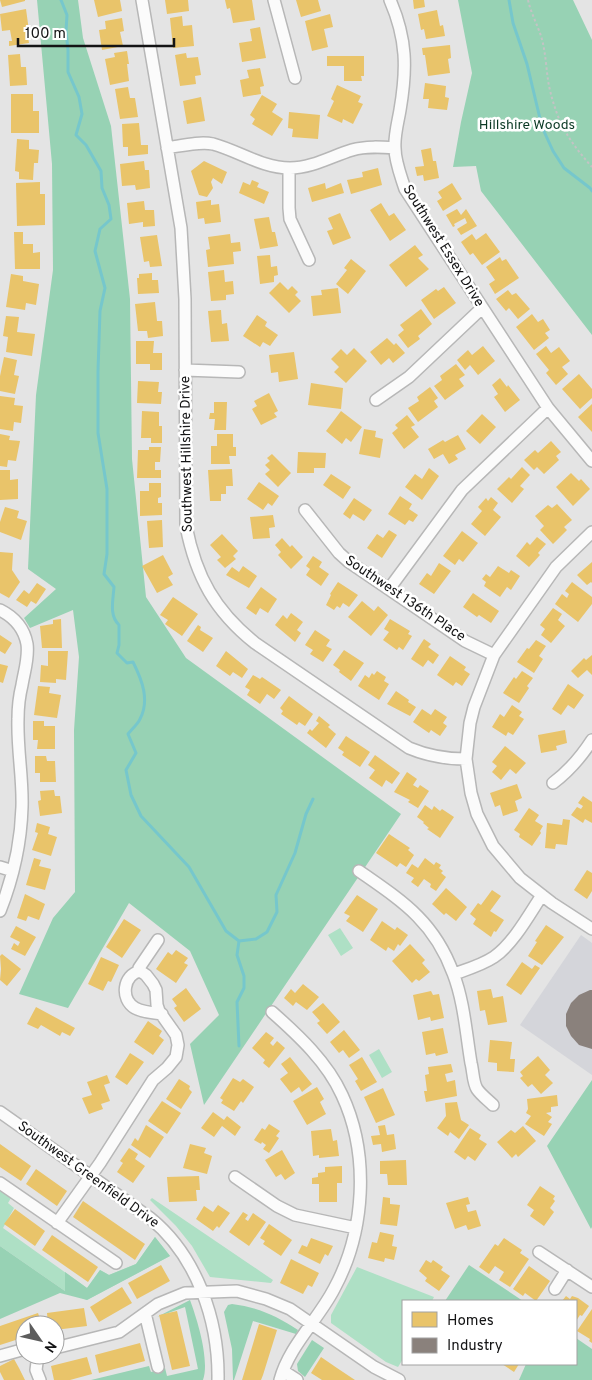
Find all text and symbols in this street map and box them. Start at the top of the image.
scale bar [18,15,174,47]
text: 100 m [25,25,66,44]
park label: Hillshire Woods [479,117,575,134]
street label: Southwest Essex Drive [398,182,488,310]
street label: Southwest Hillshire Drive [177,376,197,532]
street label: Southwest 136th Place [341,552,469,646]
street label: Southwest Greenfield Drive [14,1118,162,1232]
legend [402,1300,577,1365]
text: Homes [447,1312,494,1331]
north arrow [15,1315,65,1365]
text: Industry [447,1337,503,1356]
text: N [40,1338,59,1355]

